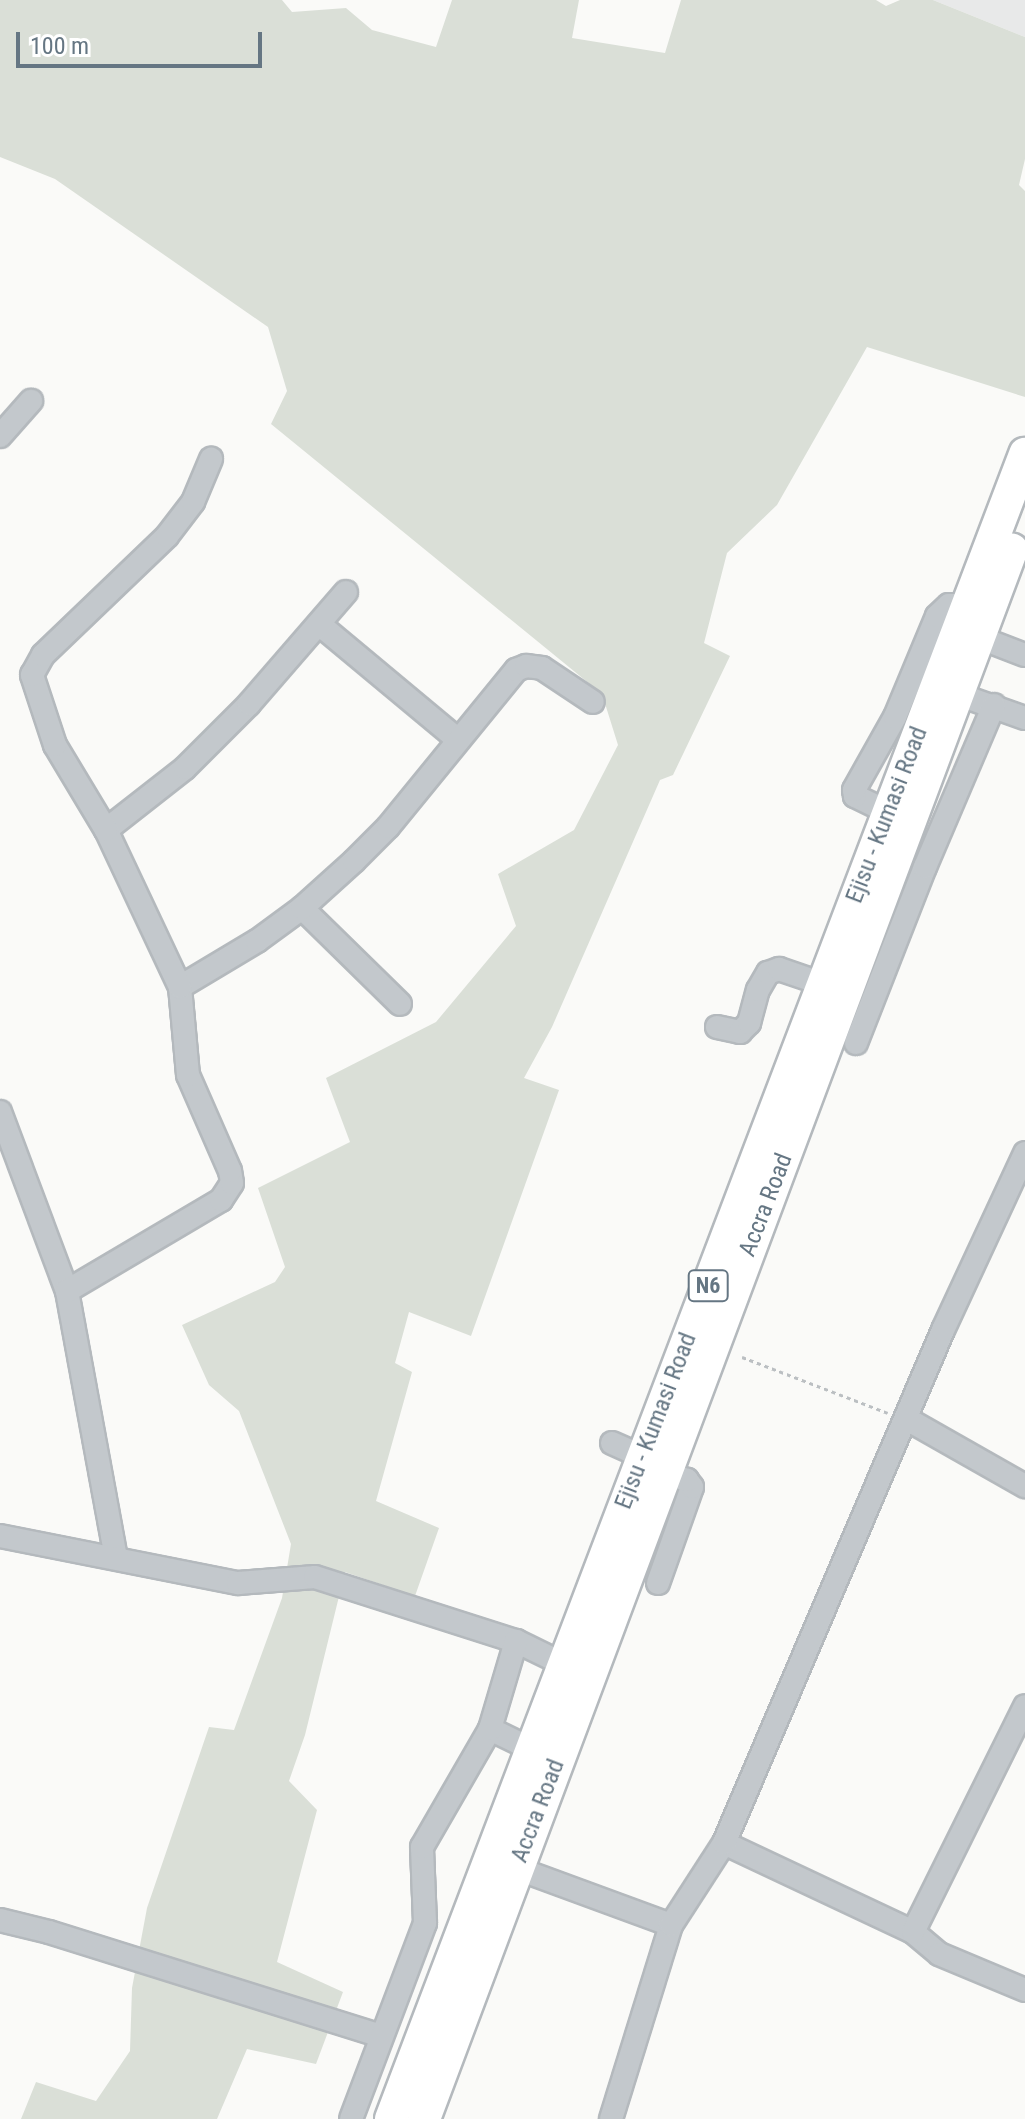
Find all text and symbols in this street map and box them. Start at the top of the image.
scale bar [20,16,266,66]
text: 100 m [30,32,89,60]
street label: Ejisu - Kumasi Road [840,723,934,907]
street label: Accra Road [733,1149,799,1261]
road number: N6 [686,1268,730,1304]
street label: Ejisu - Kumasi Road [609,1329,703,1513]
street label: Accra Road [505,1755,571,1867]

